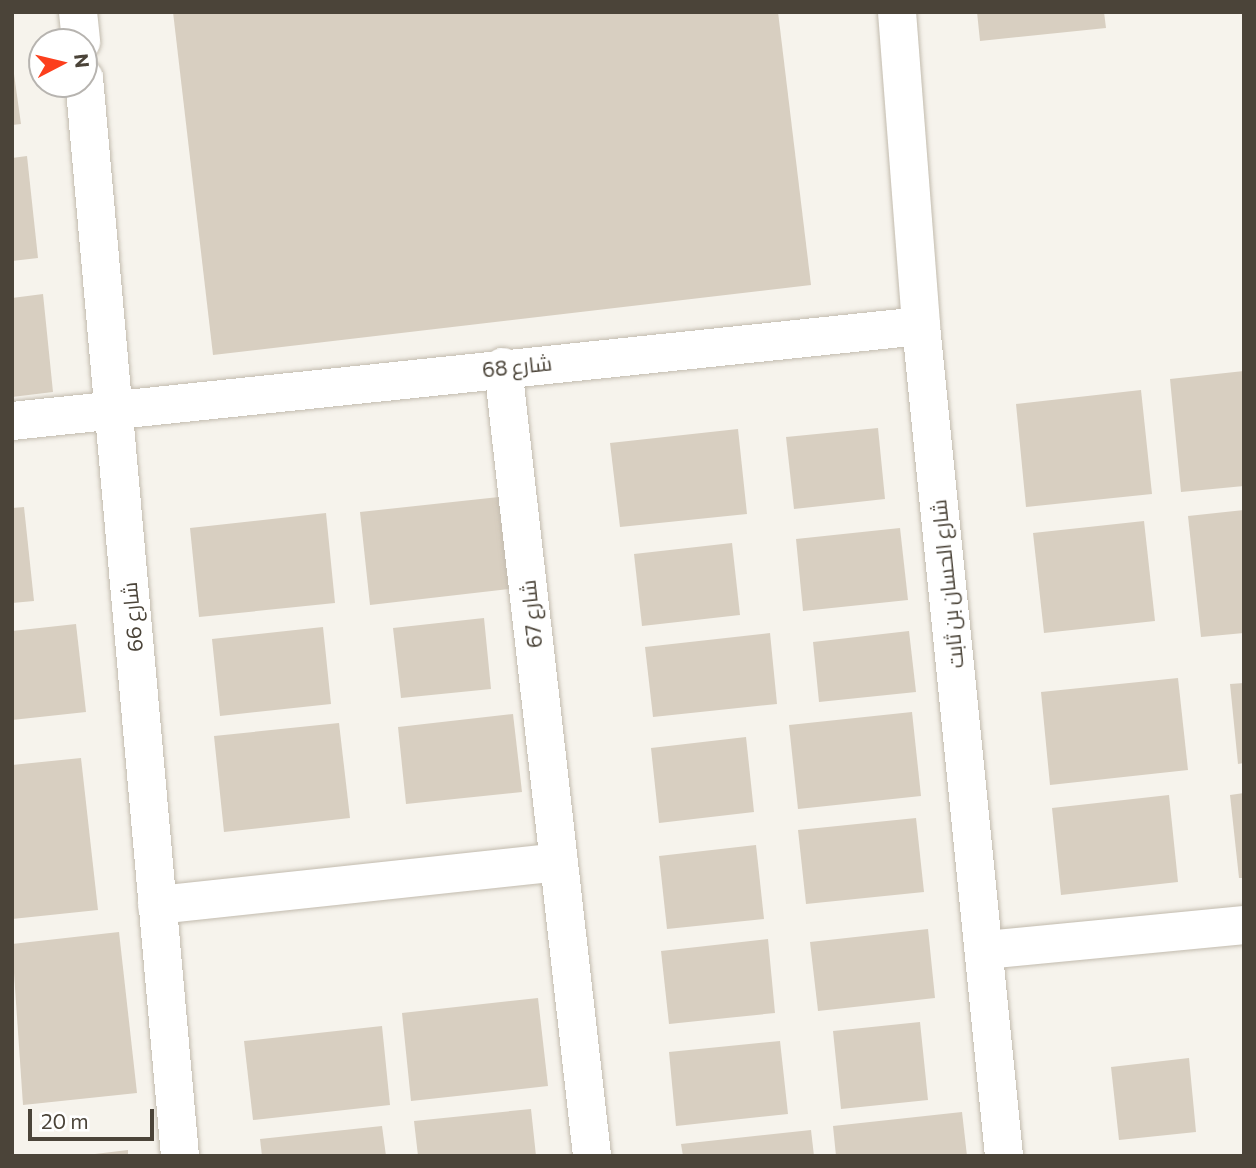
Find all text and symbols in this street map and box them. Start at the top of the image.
north arrow [28,28,98,98]
text: N [70,52,95,69]
street label: شارع 68 [481,350,553,382]
street label: شارع الحسان بن ثابت [926,498,968,670]
street label: شارع 67 [515,579,547,649]
street label: شارع 66 [116,581,148,653]
scale bar [32,1094,158,1138]
text: 20 m [41,1108,89,1133]

